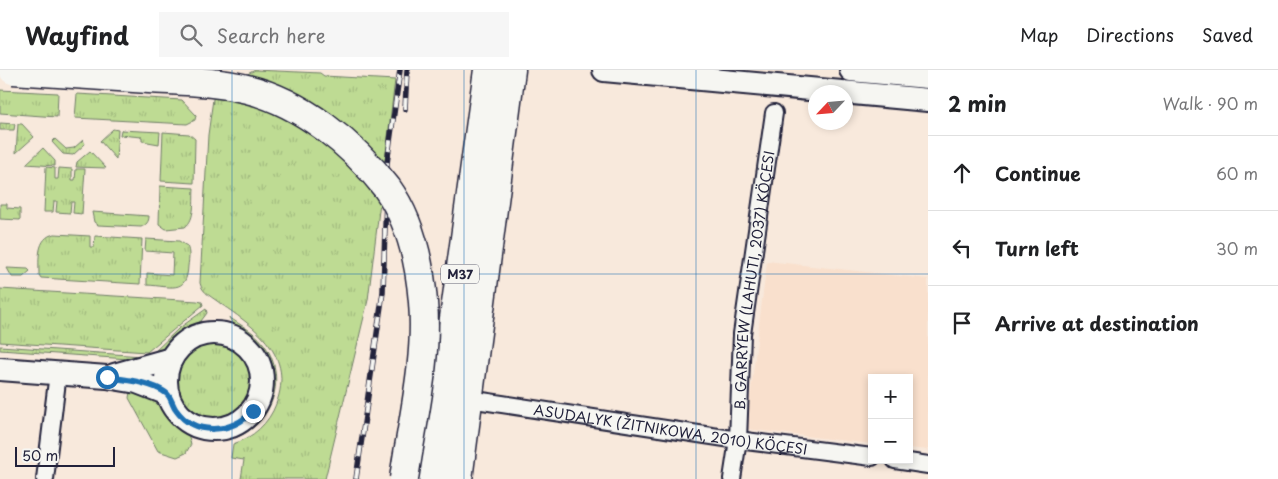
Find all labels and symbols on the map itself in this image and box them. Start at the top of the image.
north arrow [808,85,853,130]
street label: B. GARRÝEW (LAHUTI, 2037) KÖÇESI [729,149,779,411]
road number: M37 [441,264,479,283]
route start [96,366,119,389]
street label: ASUDALYK (ŽITNIKOWA, 2010) KÖÇESI [532,399,809,459]
route end [242,400,265,423]
scale bar [15,444,115,467]

